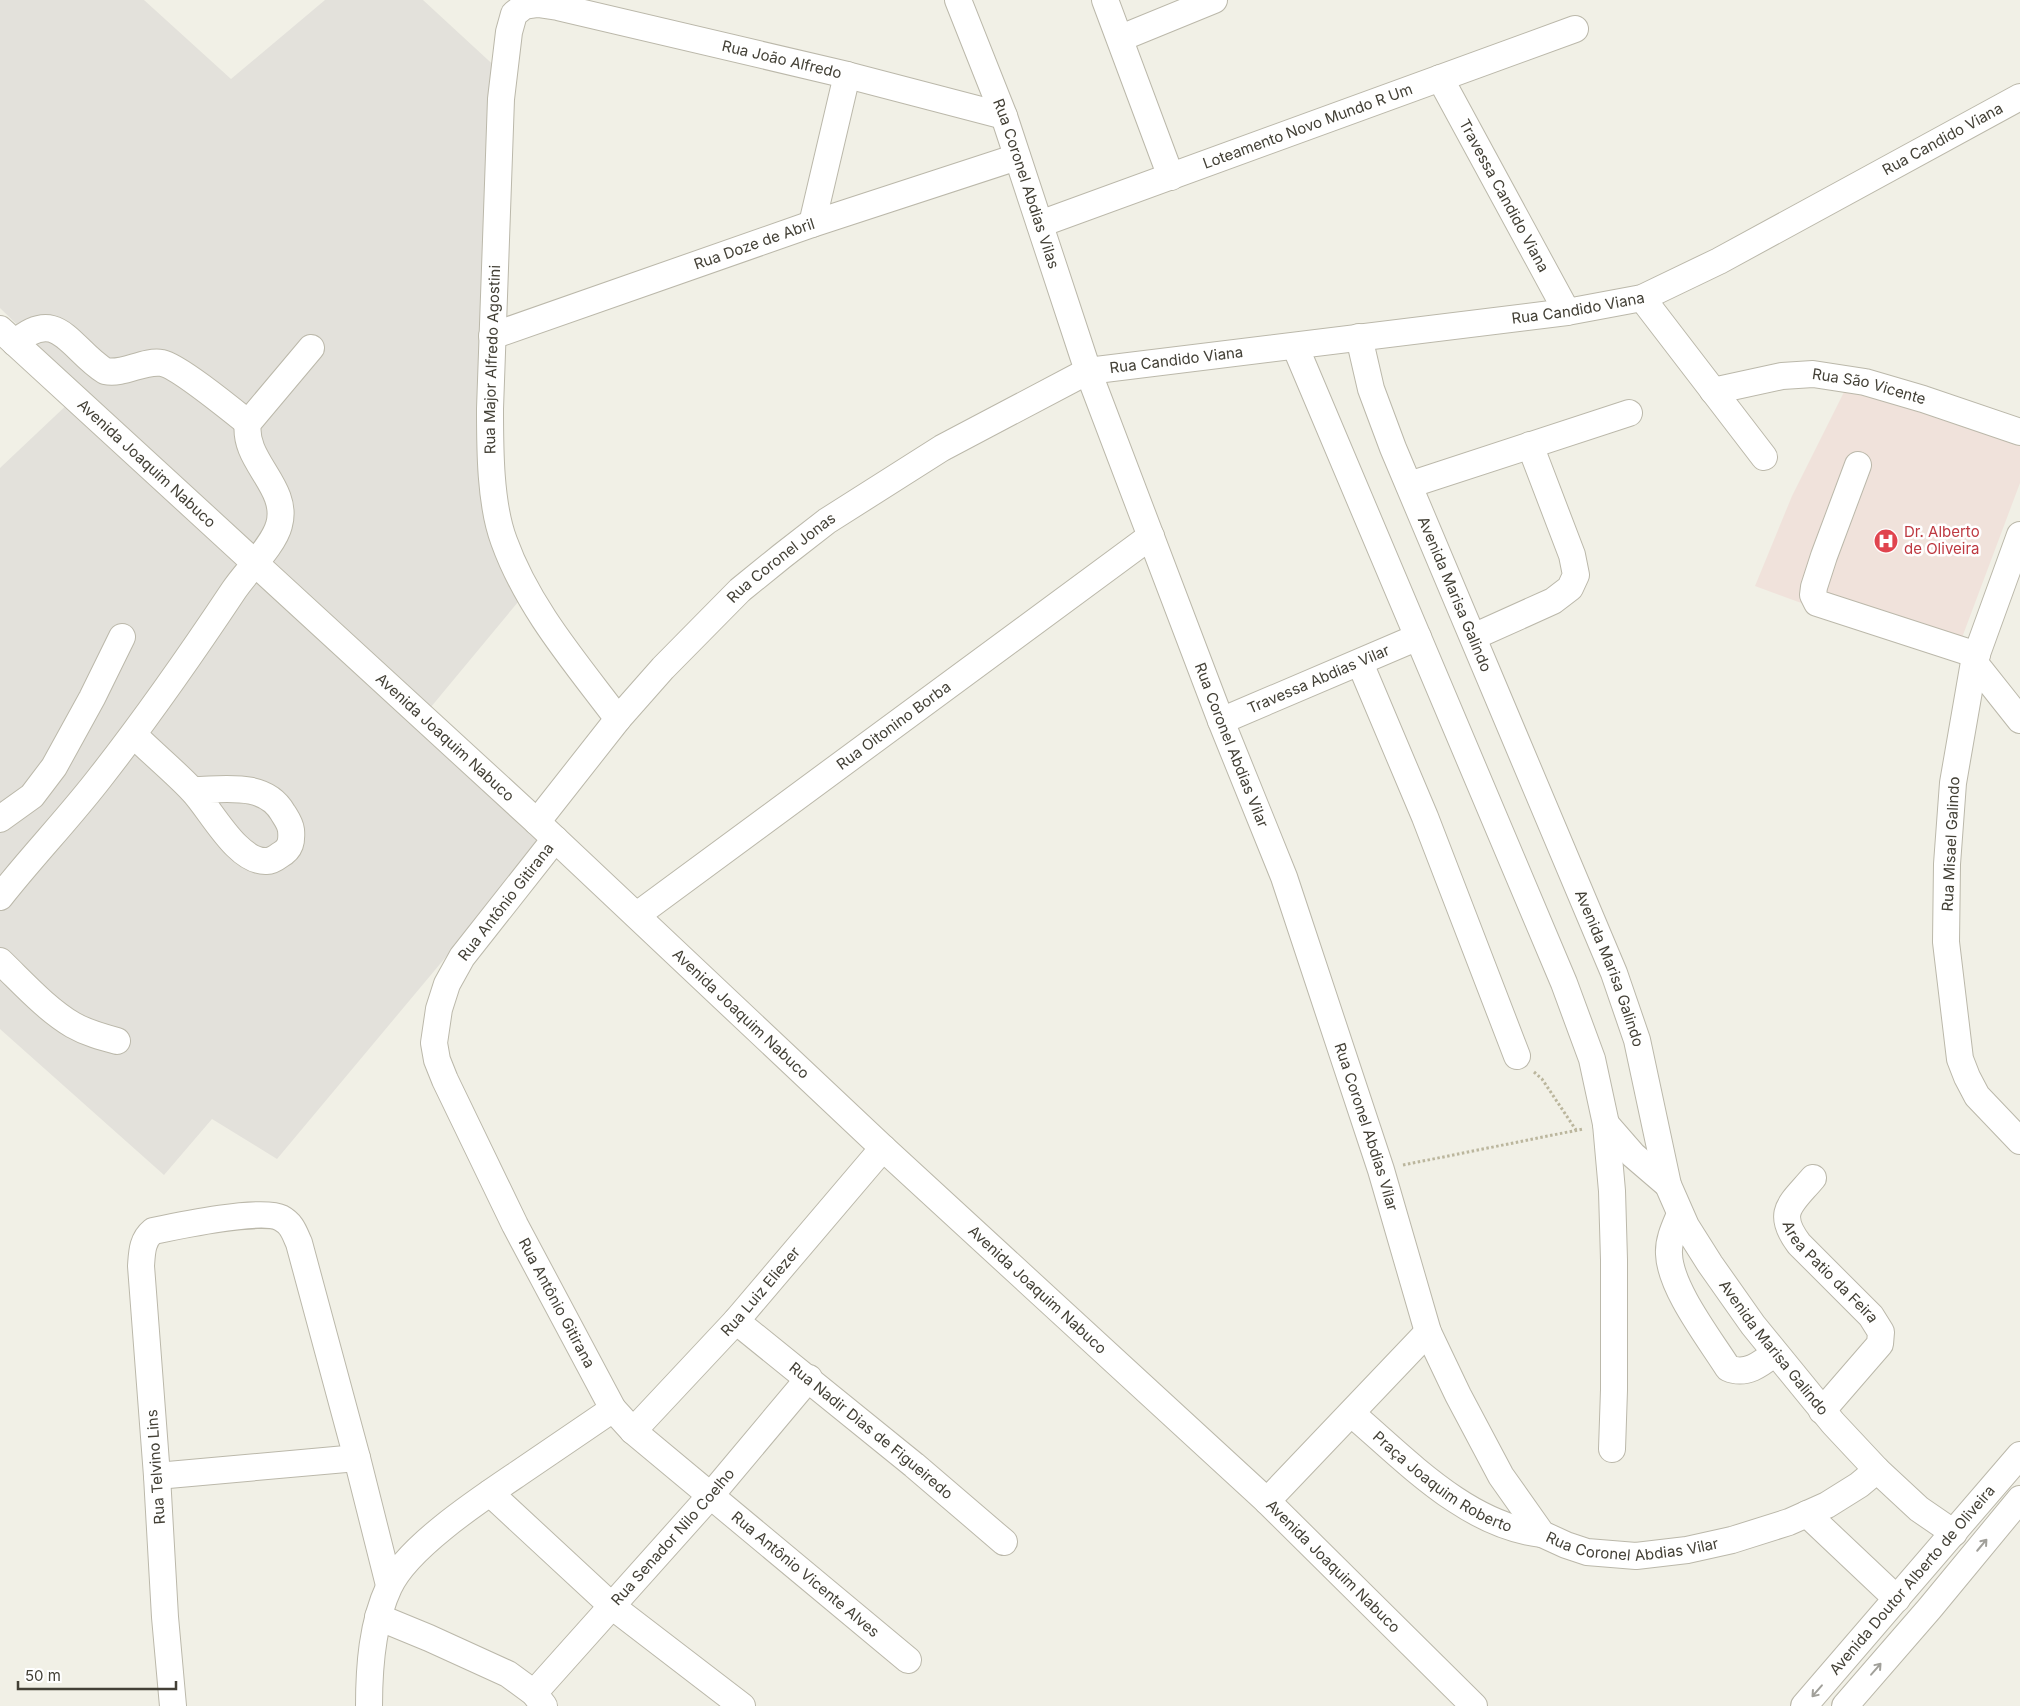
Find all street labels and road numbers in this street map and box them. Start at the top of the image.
street label: Rua João Alfredo [720,36,844,82]
street label: Loteamento Novo Mundo R Um [1200,79,1415,173]
street label: Rua Coronel Abdias Vilas [989,96,1064,271]
street label: Rua Candido Viana [1879,98,2006,179]
street label: Travessa Candido Viana [1455,116,1554,275]
street label: Rua Doze de Abril [691,214,817,274]
street label: Rua Major Alfredo Agostini [480,265,504,454]
street label: Rua Candido Viana [1510,288,1646,328]
street label: Rua Candido Viana [1108,342,1244,377]
street label: Rua São Vicente [1811,364,1928,408]
street label: Avenida Joaquim Nabuco [74,395,220,531]
street label: Rua Coronel Jonas [723,508,839,607]
street label: Avenida Marisa Galindo [1414,514,1496,675]
street label: Travessa Abdias Vilar [1244,640,1393,718]
street label: Rua Coronel Abdias Vilar [1191,660,1273,831]
street label: Avenida Joaquim Nabuco [372,669,518,805]
street label: Rua Oitonino Borba [833,677,954,774]
street label: Rua Misael Galindo [1937,776,1964,912]
street label: Rua Antônio Gitirana [454,839,558,964]
street label: Avenida Marisa Galindo [1571,887,1648,1048]
street label: Avenida Joaquim Nabuco [669,945,814,1083]
street label: Rua Coronel Abdias Vilar [1331,1040,1402,1213]
street label: Area Patio da Feira [1779,1218,1883,1326]
street label: Avenida Joaquim Nabuco [965,1221,1111,1358]
street label: Rua Antônio Gitirana [515,1234,599,1371]
street label: Rua Luiz Eliezer [717,1242,804,1340]
street label: Avenida Marisa Galindo [1715,1276,1833,1419]
street label: Rua Nadir Dias de Figueiredo [785,1358,957,1503]
street label: Rua Telvino Lins [142,1409,169,1525]
street label: Praça Joaquim Roberto [1369,1427,1515,1536]
street label: Rua Senador Nilo Coelho [607,1464,738,1609]
street label: Avenida Doutor Alberto de Oliveira [1825,1481,1999,1679]
street label: Avenida Joaquim Nabuco [1262,1496,1405,1637]
street label: Rua Antônio Vicente Alves [728,1507,884,1641]
street label: Rua Coronel Abdias Vilar [1543,1527,1721,1565]

